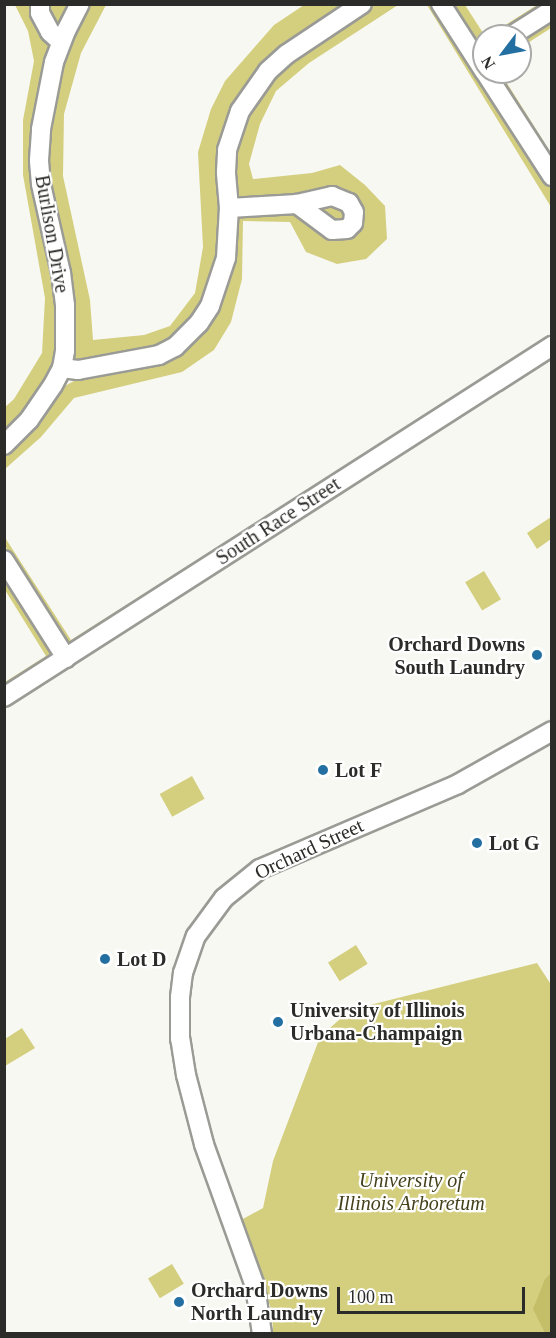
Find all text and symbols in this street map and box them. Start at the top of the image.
north arrow [472,24,532,84]
text: N [478,53,498,72]
street label: Burlison Drive [30,173,74,295]
street label: South Race Street [211,472,345,570]
place label: Orchard Downs South Laundry [388,632,525,679]
marker: Orchard Downs South Laundry [530,648,544,662]
place label: Lot F [335,758,382,782]
marker: Lot F [316,763,330,777]
street label: Orchard Street [251,813,367,885]
place label: Lot G [489,831,540,855]
marker: Lot G [470,836,484,850]
place label: Lot D [117,947,166,971]
marker: Lot D [98,952,112,966]
place label: University of Illinois Urbana-Champaign [290,999,464,1046]
marker: University of Illinois Urbana-Champaign [271,1015,285,1029]
park label: University of Illinois Arboretum [337,1168,485,1215]
scale bar [340,1275,528,1313]
place label: Orchard Downs North Laundry [191,1278,328,1325]
text: 100 m [348,1287,394,1307]
marker: Orchard Downs North Laundry [172,1295,186,1309]

